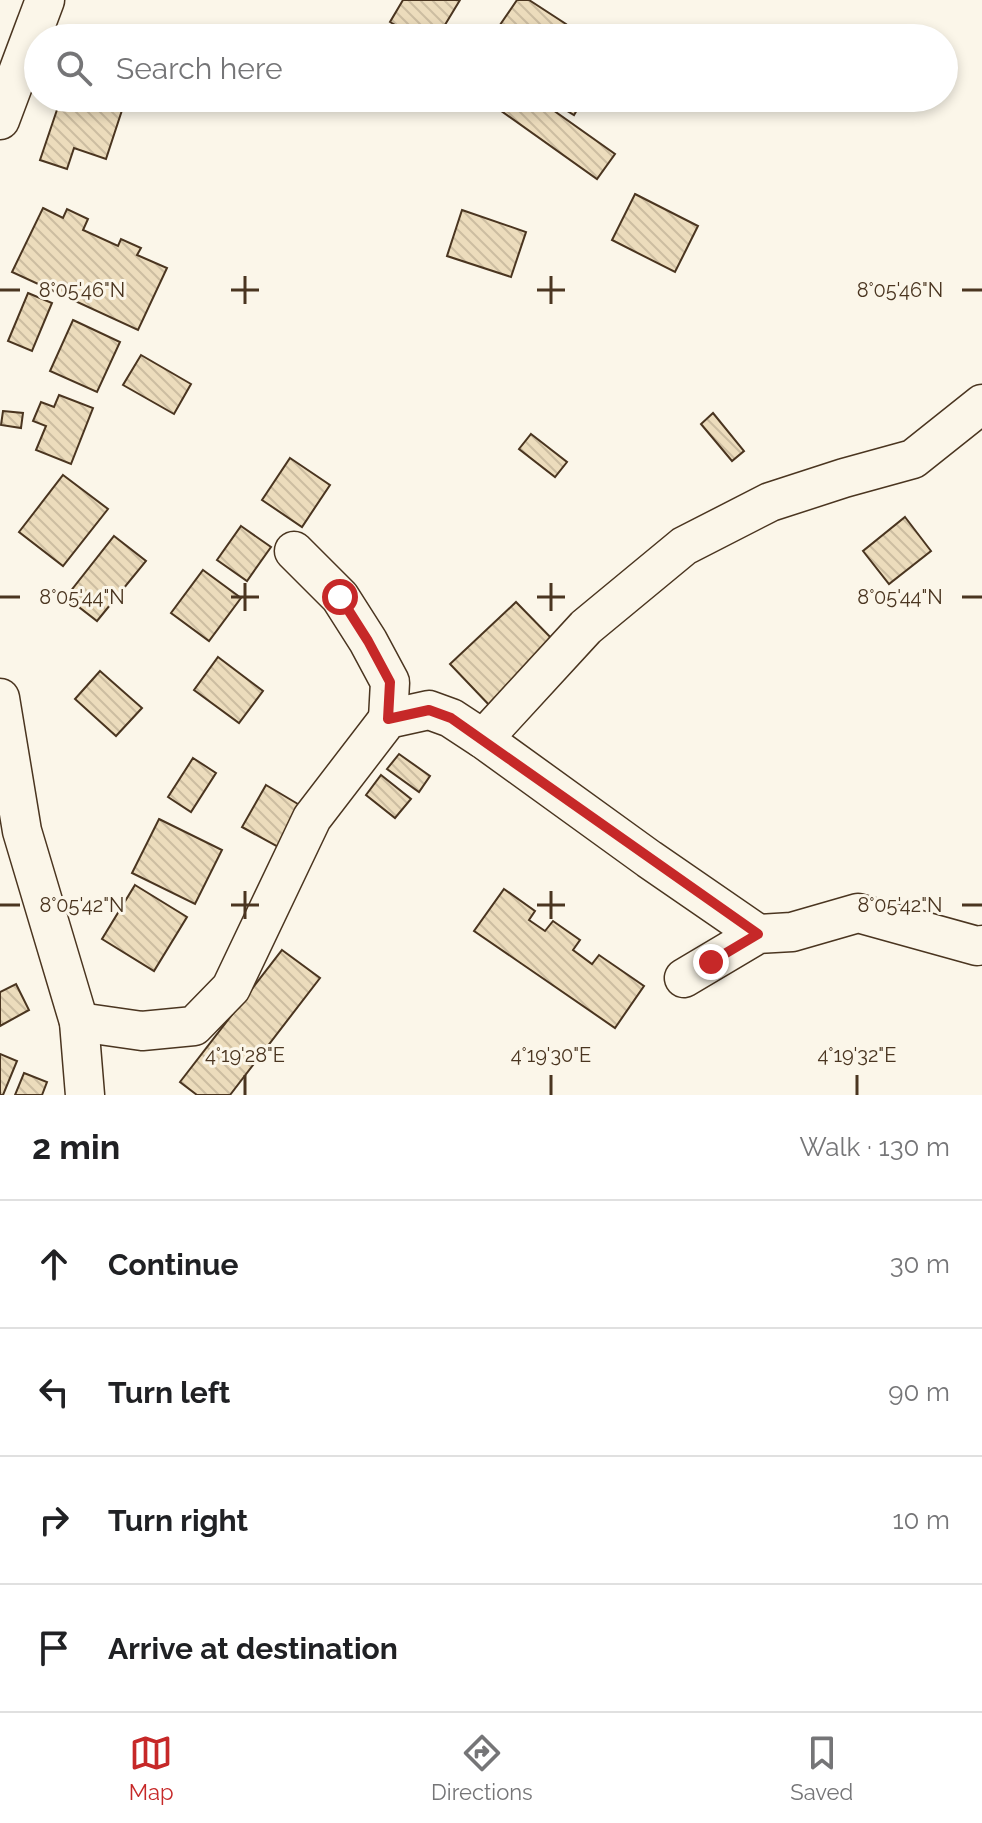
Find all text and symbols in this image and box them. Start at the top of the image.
search box [24,24,958,112]
icon: search [52,46,96,90]
text: Search here [116,51,283,86]
text: 8°05'46"N [39,278,125,302]
text: 8°05'46"N [857,278,943,302]
route start [322,579,358,615]
text: 8°05'44"N [39,585,125,609]
text: 8°05'44"N [857,585,943,609]
text: 8°05'42"N [40,893,125,917]
text: 8°05'42"N [858,893,943,917]
route end [693,944,729,980]
text: 4°19'28"E [205,1043,285,1067]
text: 4°19'30"E [511,1043,591,1067]
text: 4°19'32"E [818,1043,896,1067]
text: 2 min [32,1127,120,1167]
text: Walk · 130 m [800,1132,950,1162]
icon: ahead [32,1242,76,1286]
text: Continue [108,1247,239,1282]
text: 30 m [890,1249,950,1279]
icon: left [32,1370,76,1414]
text: Turn left [108,1375,230,1410]
text: 90 m [888,1377,950,1407]
icon: right [32,1498,76,1542]
text: Turn right [108,1503,248,1538]
text: 10 m [892,1505,950,1535]
icon: arrive [32,1626,76,1670]
text: Arrive at destination [108,1631,398,1666]
tab: Map [129,1731,174,1805]
tab: Directions [431,1731,533,1805]
tab: Saved [790,1731,853,1805]

